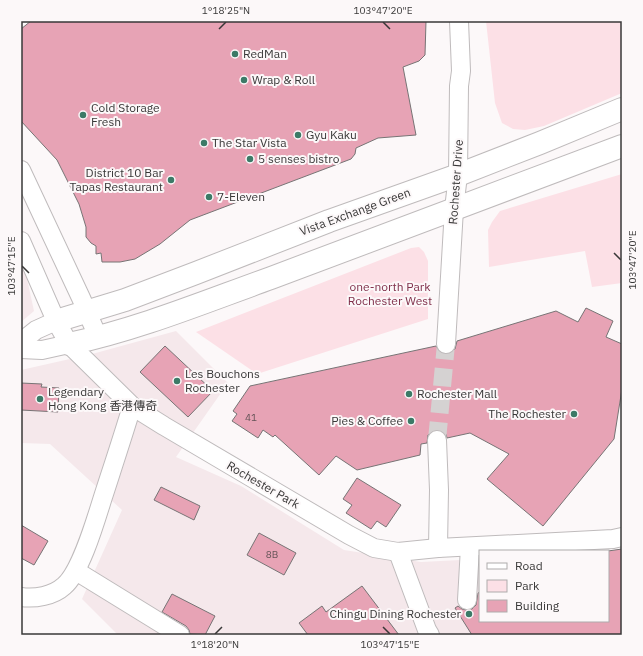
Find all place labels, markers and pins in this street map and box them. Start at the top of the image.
place label: RedMan [243,46,287,61]
marker: RedMan [230,49,240,59]
place label: Wrap & Roll [252,72,315,87]
marker: Wrap & Roll [239,75,249,85]
place label: Cold Storage Fresh [91,100,160,129]
marker: Cold Storage Fresh [78,110,88,120]
place label: Gyu Kaku [306,127,357,142]
marker: Gyu Kaku [293,130,303,140]
place label: The Star Vista [212,135,287,150]
marker: The Star Vista [199,138,209,148]
place label: 5 senses bistro [258,151,340,166]
marker: 5 senses bistro [245,154,255,164]
place label: District 10 Bar Tapas Restaurant [69,165,164,194]
marker: District 10 Bar Tapas Restaurant [166,175,176,185]
place label: 7-Eleven [217,189,265,204]
marker: 7-Eleven [204,192,214,202]
place label: Les Bouchons Rochester [185,366,260,395]
marker: Les Bouchons Rochester [172,376,182,386]
place label: Legendary Hong Kong 香港傳奇 [48,384,157,413]
place label: Rochester Mall [417,386,497,401]
marker: Rochester Mall [404,389,414,399]
marker: Legendary Hong Kong 香港傳奇 [35,394,45,404]
place label: The Rochester [488,406,567,421]
marker: The Rochester [569,409,579,419]
place label: Pies & Coffee [331,413,403,428]
marker: Pies & Coffee [406,416,416,426]
place label: Chingu Dining Rochester [330,606,462,621]
marker: Chingu Dining Rochester [464,609,474,619]

